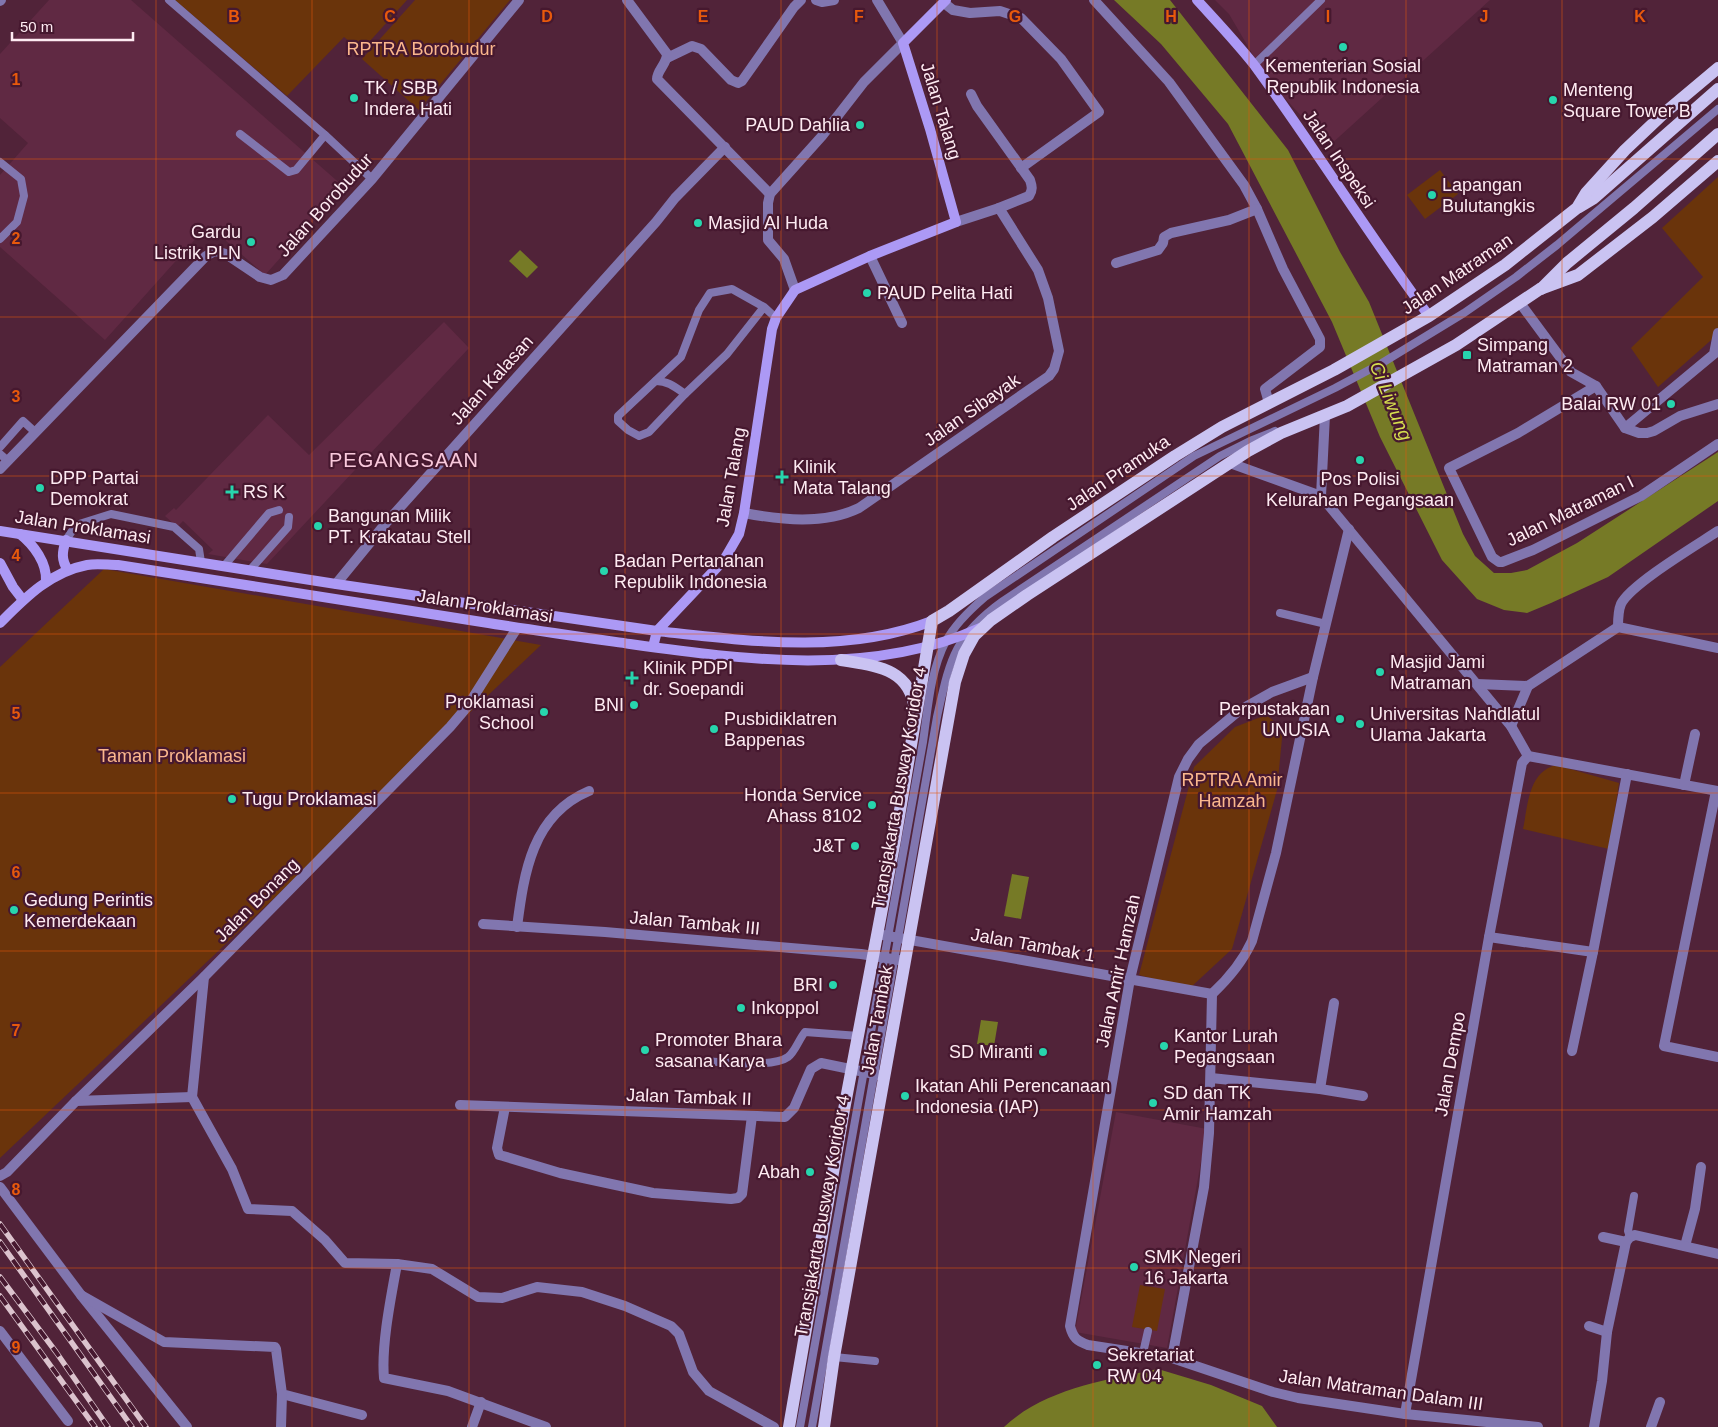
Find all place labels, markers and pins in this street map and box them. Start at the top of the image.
marker: Kementerian Sosial Republik Indonesia [1337,41,1349,53]
place label: Kementerian Sosial Republik Indonesia [1265,56,1421,97]
place label: TK / SBB Indera Hati [364,78,452,119]
place label: Menteng Square Tower B [1563,80,1691,121]
marker: TK / SBB Indera Hati [348,92,360,104]
marker: Menteng Square Tower B [1547,94,1559,106]
place label: PAUD Dahlia [745,115,851,135]
marker: PAUD Dahlia [854,119,866,131]
place label: Lapangan Bulutangkis [1442,175,1535,216]
marker: Lapangan Bulutangkis [1426,189,1438,201]
place label: Masjid Al Huda [708,213,829,233]
marker: Masjid Al Huda [692,217,704,229]
place label: Gardu Listrik PLN [154,222,241,263]
marker: Gardu Listrik PLN [245,236,257,248]
place label: PAUD Pelita Hati [877,283,1013,303]
marker: PAUD Pelita Hati [861,287,873,299]
place label: Simpang Matraman 2 [1477,335,1573,376]
marker: Simpang Matraman 2 [1461,349,1473,361]
place label: Balai RW 01 [1561,394,1661,414]
marker: Balai RW 01 [1665,398,1677,410]
marker: Pos Polisi Kelurahan Pegangsaan [1354,454,1366,466]
place label: Klinik Mata Talang [793,457,891,498]
place label: DPP Partai Demokrat [50,468,139,509]
place label: Pos Polisi Kelurahan Pegangsaan [1266,469,1454,510]
marker: Klinik Mata Talang [775,470,789,484]
marker: DPP Partai Demokrat [34,482,46,494]
place label: RS K [243,482,285,502]
marker: RS K [225,485,239,499]
place label: Bangunan Milik PT. Krakatau Stell [328,506,471,547]
marker: Bangunan Milik PT. Krakatau Stell [312,520,324,532]
place label: Badan Pertanahan Republik Indonesia [614,551,768,592]
marker: Badan Pertanahan Republik Indonesia [598,565,610,577]
place label: Masjid Jami Matraman [1390,652,1485,693]
place label: Klinik PDPI dr. Soepandi [643,658,744,699]
marker: Masjid Jami Matraman [1374,666,1386,678]
marker: Klinik PDPI dr. Soepandi [625,671,639,685]
place label: Proklamasi School [445,692,534,733]
place label: BNI [594,695,624,715]
marker: BNI [628,699,640,711]
place label: Perpustakaan UNUSIA [1219,699,1330,740]
place label: Universitas Nahdlatul Ulama Jakarta [1370,704,1540,745]
marker: Proklamasi School [538,706,550,718]
place label: Pusbidiklatren Bappenas [724,709,837,750]
marker: Perpustakaan UNUSIA [1334,713,1346,725]
marker: Universitas Nahdlatul Ulama Jakarta [1354,718,1366,730]
marker: Pusbidiklatren Bappenas [708,723,720,735]
place label: Honda Service Ahass 8102 [744,785,862,826]
place label: Tugu Proklamasi [242,789,376,809]
marker: Tugu Proklamasi [226,793,238,805]
marker: Honda Service Ahass 8102 [866,799,878,811]
place label: J&T [813,836,845,856]
marker: J&T [849,840,861,852]
place label: Gedung Perintis Kemerdekaan [24,890,153,931]
marker: Gedung Perintis Kemerdekaan [8,904,20,916]
place label: BRI [793,975,823,995]
marker: BRI [827,979,839,991]
place label: Inkoppol [751,998,819,1018]
marker: Inkoppol [735,1002,747,1014]
place label: Kantor Lurah Pegangsaan [1174,1026,1278,1067]
place label: Promoter Bhara sasana Karya [655,1030,783,1071]
marker: Kantor Lurah Pegangsaan [1158,1040,1170,1052]
place label: SD Miranti [949,1042,1033,1062]
marker: Promoter Bhara sasana Karya [639,1044,651,1056]
marker: SD Miranti [1037,1046,1049,1058]
place label: Ikatan Ahli Perencanaan Indonesia (IAP) [915,1076,1110,1117]
place label: SD dan TK Amir Hamzah [1163,1083,1272,1124]
marker: Ikatan Ahli Perencanaan Indonesia (IAP) [899,1090,911,1102]
marker: SD dan TK Amir Hamzah [1147,1097,1159,1109]
place label: Abah [758,1162,800,1182]
marker: Abah [804,1166,816,1178]
place label: SMK Negeri 16 Jakarta [1144,1247,1241,1288]
marker: SMK Negeri 16 Jakarta [1128,1261,1140,1273]
place label: Sekretariat RW 04 [1107,1345,1194,1386]
marker: Sekretariat RW 04 [1091,1359,1103,1371]

